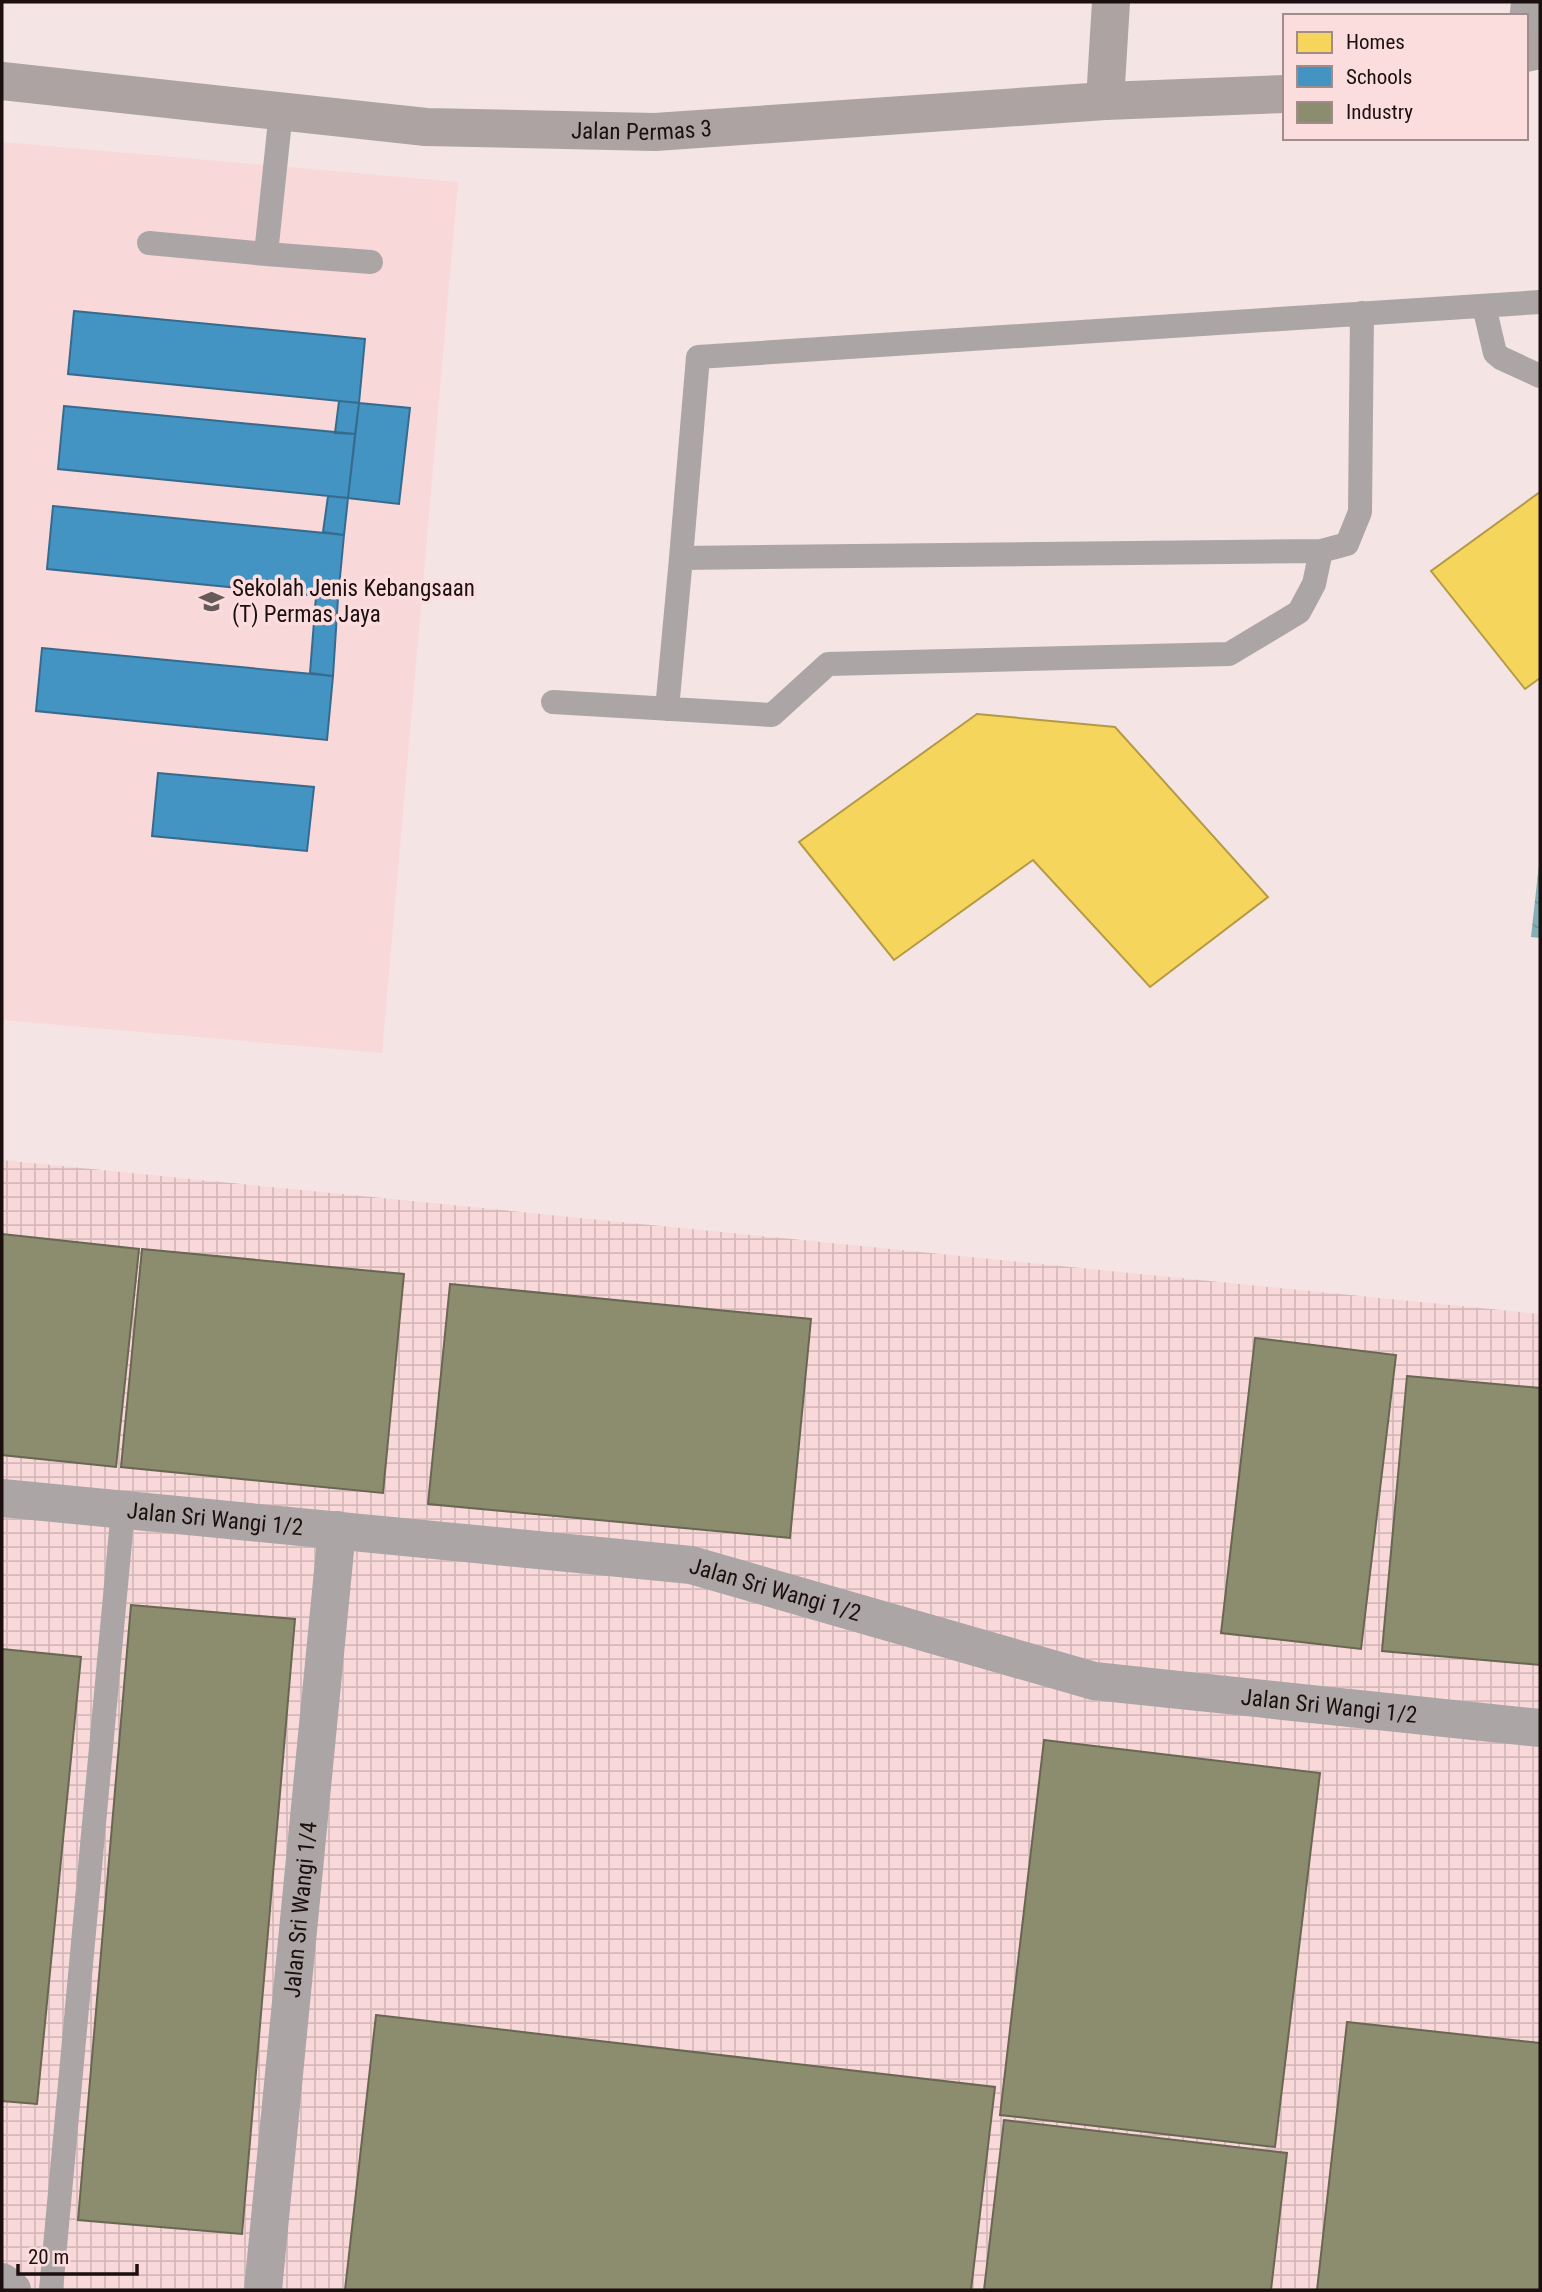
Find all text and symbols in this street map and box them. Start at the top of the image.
legend [1283,14,1528,140]
text: Homes [1346,30,1405,54]
text: Schools [1346,65,1412,89]
text: Industry [1346,100,1413,124]
street label: Jalan Permas 3 [571,115,713,146]
place label: Sekolah Jenis Kebangsaan (T) Permas Jaya [232,575,475,628]
school or university icon: Sekolah Jenis Kebangsaan (T) Permas Jaya [198,587,226,615]
street label: Jalan Sri Wangi 1/2 [126,1497,304,1541]
street label: Jalan Sri Wangi 1/2 [687,1552,864,1627]
street label: Jalan Sri Wangi 1/2 [1240,1683,1418,1728]
street label: Jalan Sri Wangi 1/4 [278,1820,322,1999]
scale bar [18,2232,136,2276]
text: 20 m [28,2245,69,2269]

